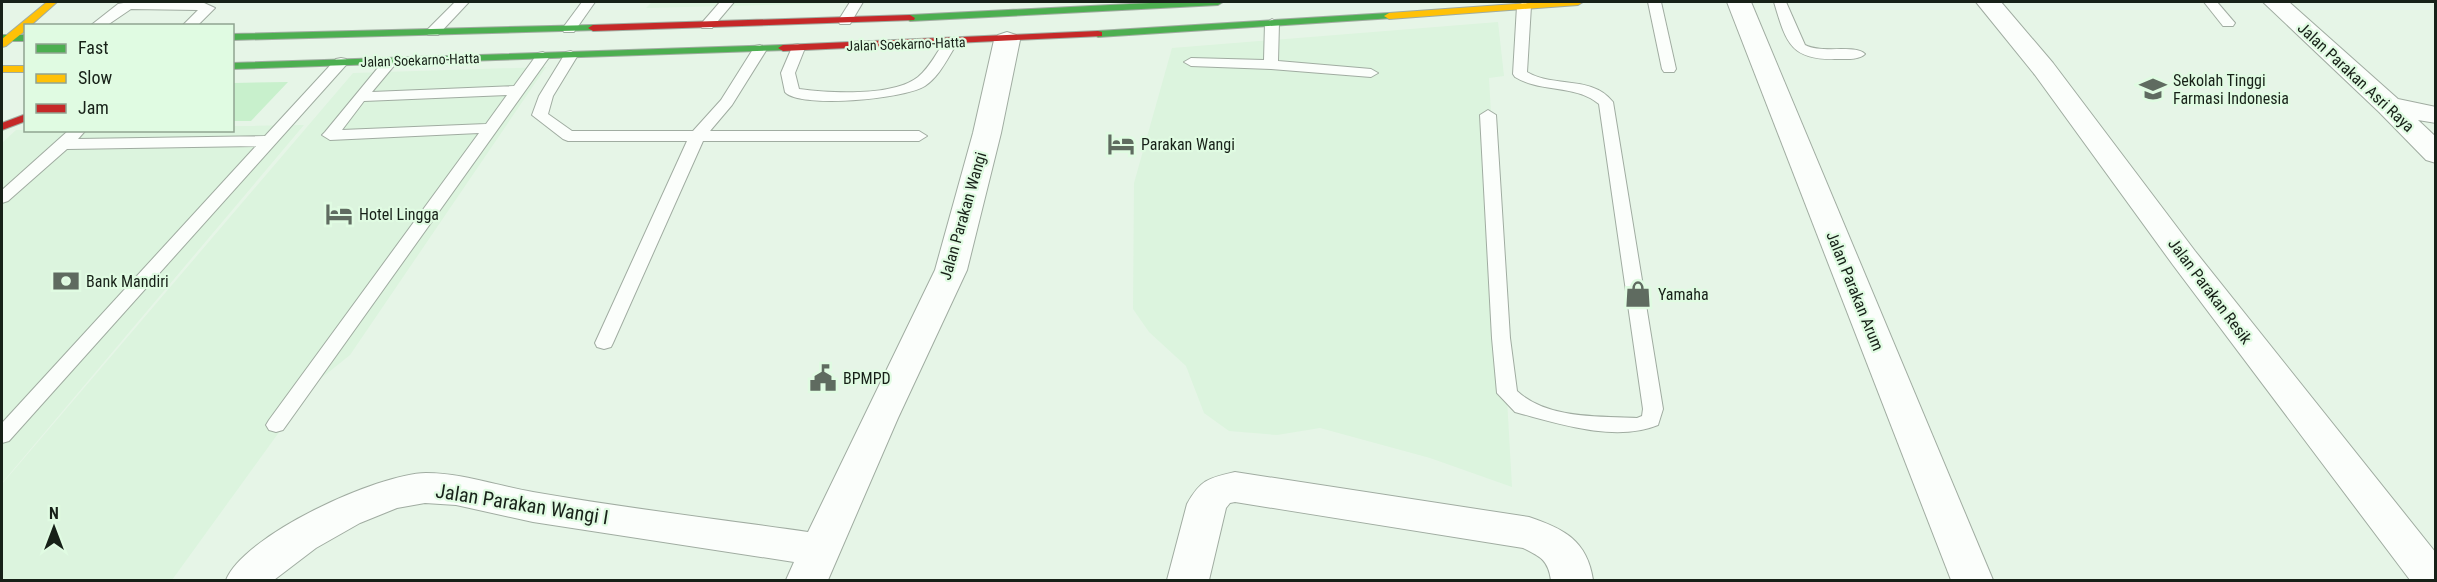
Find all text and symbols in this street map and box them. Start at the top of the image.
street label: Jalan Parakan Asri Raya [2294,18,2418,136]
legend [24,24,234,132]
street label: Jalan Soekarno-Hatta [846,34,966,54]
text: Fast [78,37,109,58]
street label: Jalan Soekarno-Hatta [360,50,480,70]
text: Slow [78,67,113,88]
place label: Sekolah Tinggi Farmasi Indonesia [2173,71,2289,108]
school or university icon: Sekolah Tinggi Farmasi Indonesia [2138,74,2168,104]
text: Jam [78,97,109,118]
hotel icon: Parakan Wangi [1106,129,1136,159]
place label: Parakan Wangi [1141,135,1235,154]
street label: Jalan Parakan Wangi [936,150,990,282]
hotel icon: Hotel Lingga [324,199,354,229]
place label: Hotel Lingga [359,205,439,224]
street label: Jalan Parakan Arum [1822,229,1888,353]
street label: Jalan Parakan Resik [2164,234,2256,348]
bank icon: Bank Mandiri [51,266,81,296]
place label: Bank Mandiri [86,272,169,291]
shop icon: Yamaha [1623,279,1653,309]
place label: Yamaha [1658,285,1709,304]
public building icon: BPMPD [808,363,838,393]
place label: BPMPD [843,369,891,388]
street label: Jalan Parakan Wangi I [434,478,610,530]
north arrow [24,498,84,558]
text: N [49,504,59,523]

